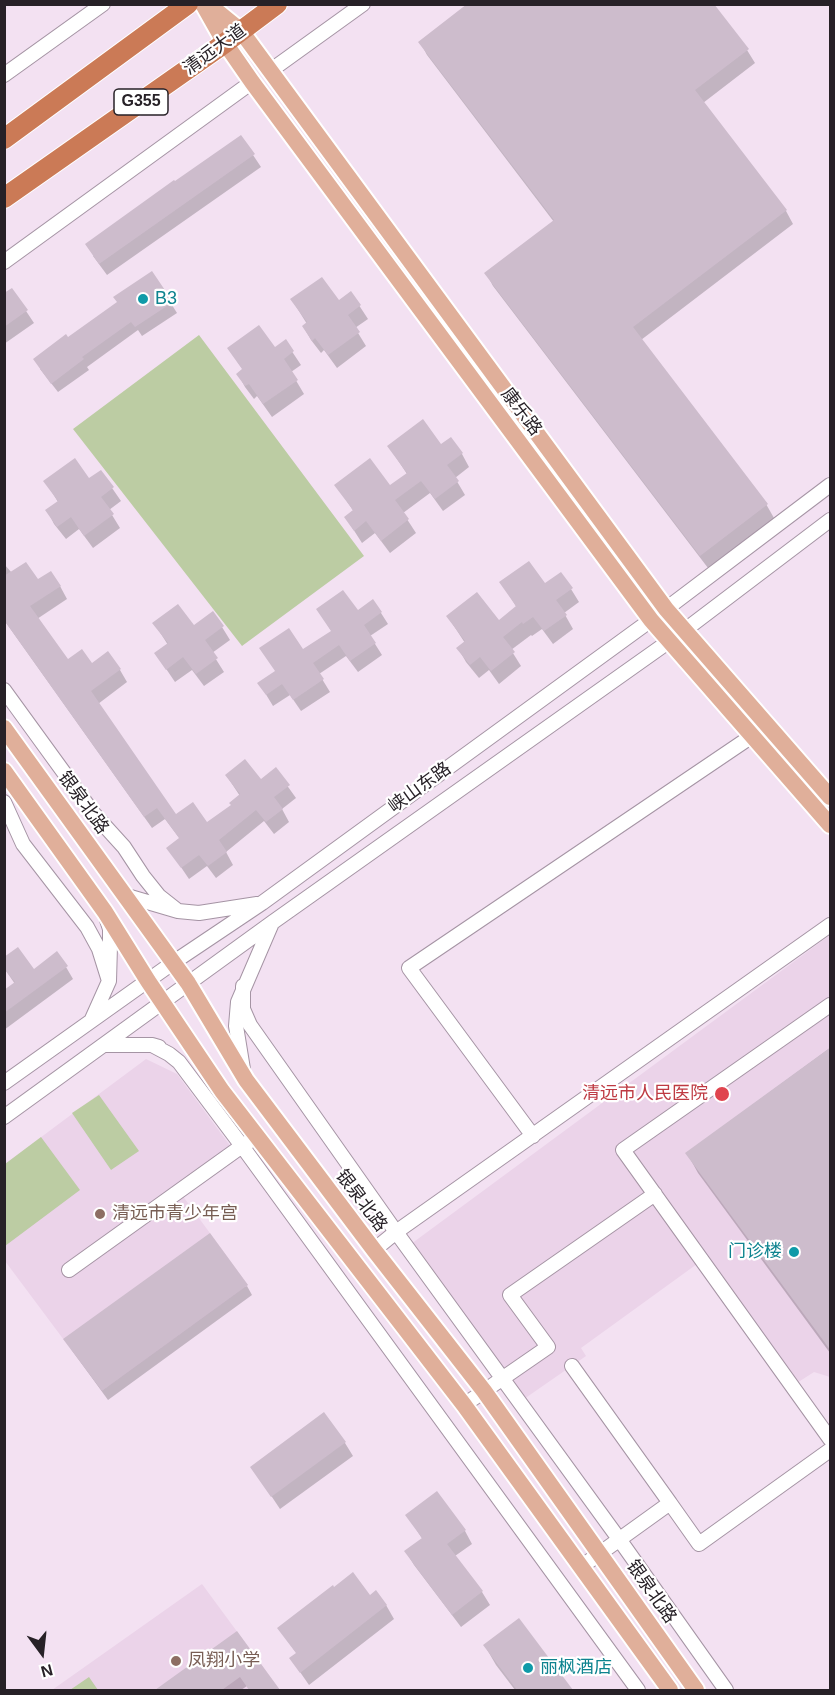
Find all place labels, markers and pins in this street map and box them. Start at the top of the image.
place label: B3 [155,288,177,310]
marker: B3 [136,292,150,306]
place label: 清远市人民医院 [582,1083,708,1105]
marker: 清远市人民医院 [713,1085,731,1103]
place label: 清远市青少年宫 [112,1203,238,1225]
marker: 清远市青少年宫 [93,1207,107,1221]
place label: 门诊楼 [728,1241,782,1263]
marker: 门诊楼 [787,1245,801,1259]
place label: 凤翔小学 [188,1650,260,1672]
marker: 凤翔小学 [169,1654,183,1668]
place label: 丽枫酒店 [540,1657,612,1679]
marker: 丽枫酒店 [521,1661,535,1675]

